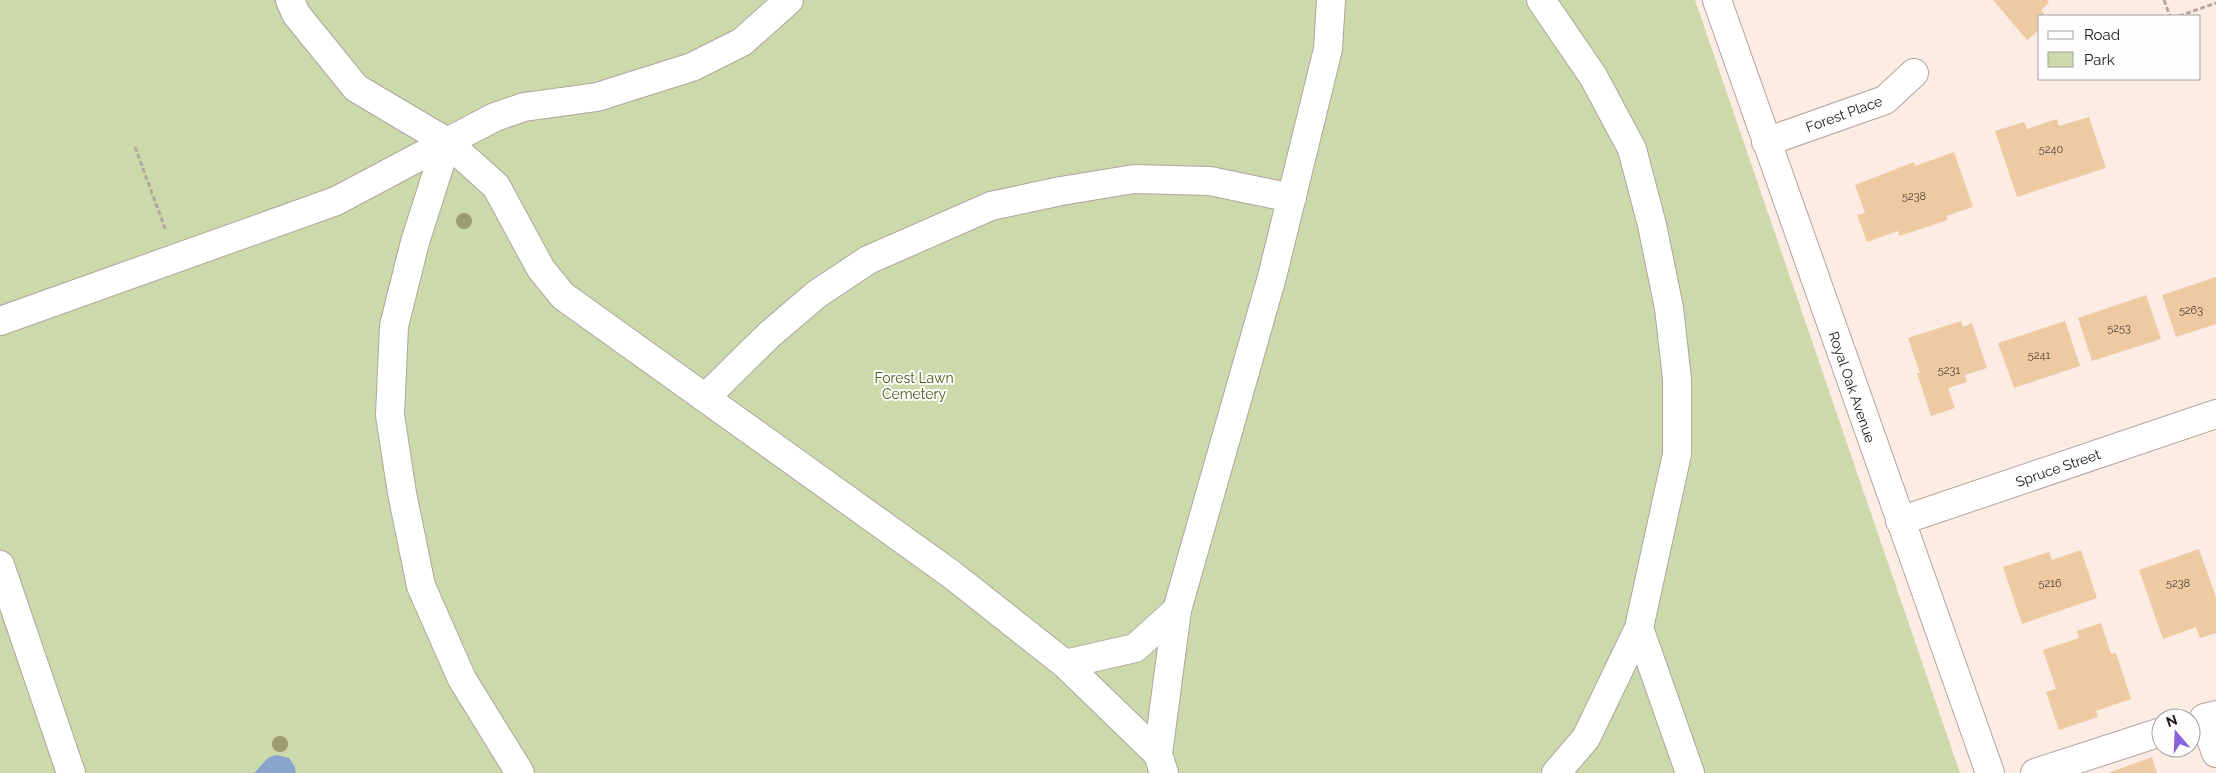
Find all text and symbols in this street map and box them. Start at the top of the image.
legend [2038,15,2201,80]
text: Road [2084,26,2120,44]
text: Park [2084,51,2115,69]
street label: Forest Place [1804,93,1884,135]
house number: 5240 [2039,143,2063,156]
house number: 5238 [1902,190,1926,203]
house number: 5263 [2179,304,2203,317]
house number: 5253 [2107,322,2131,335]
street label: Royal Oak Avenue [1825,329,1879,445]
house number: 5241 [2028,349,2051,362]
house number: 5231 [1938,364,1960,377]
park label: Forest Lawn Cemetery [874,370,954,402]
street label: Spruce Street [2014,446,2103,490]
house number: 5216 [2038,577,2062,590]
house number: 5238 [2166,577,2190,590]
north arrow [2151,708,2201,758]
text: N [2164,711,2179,730]

